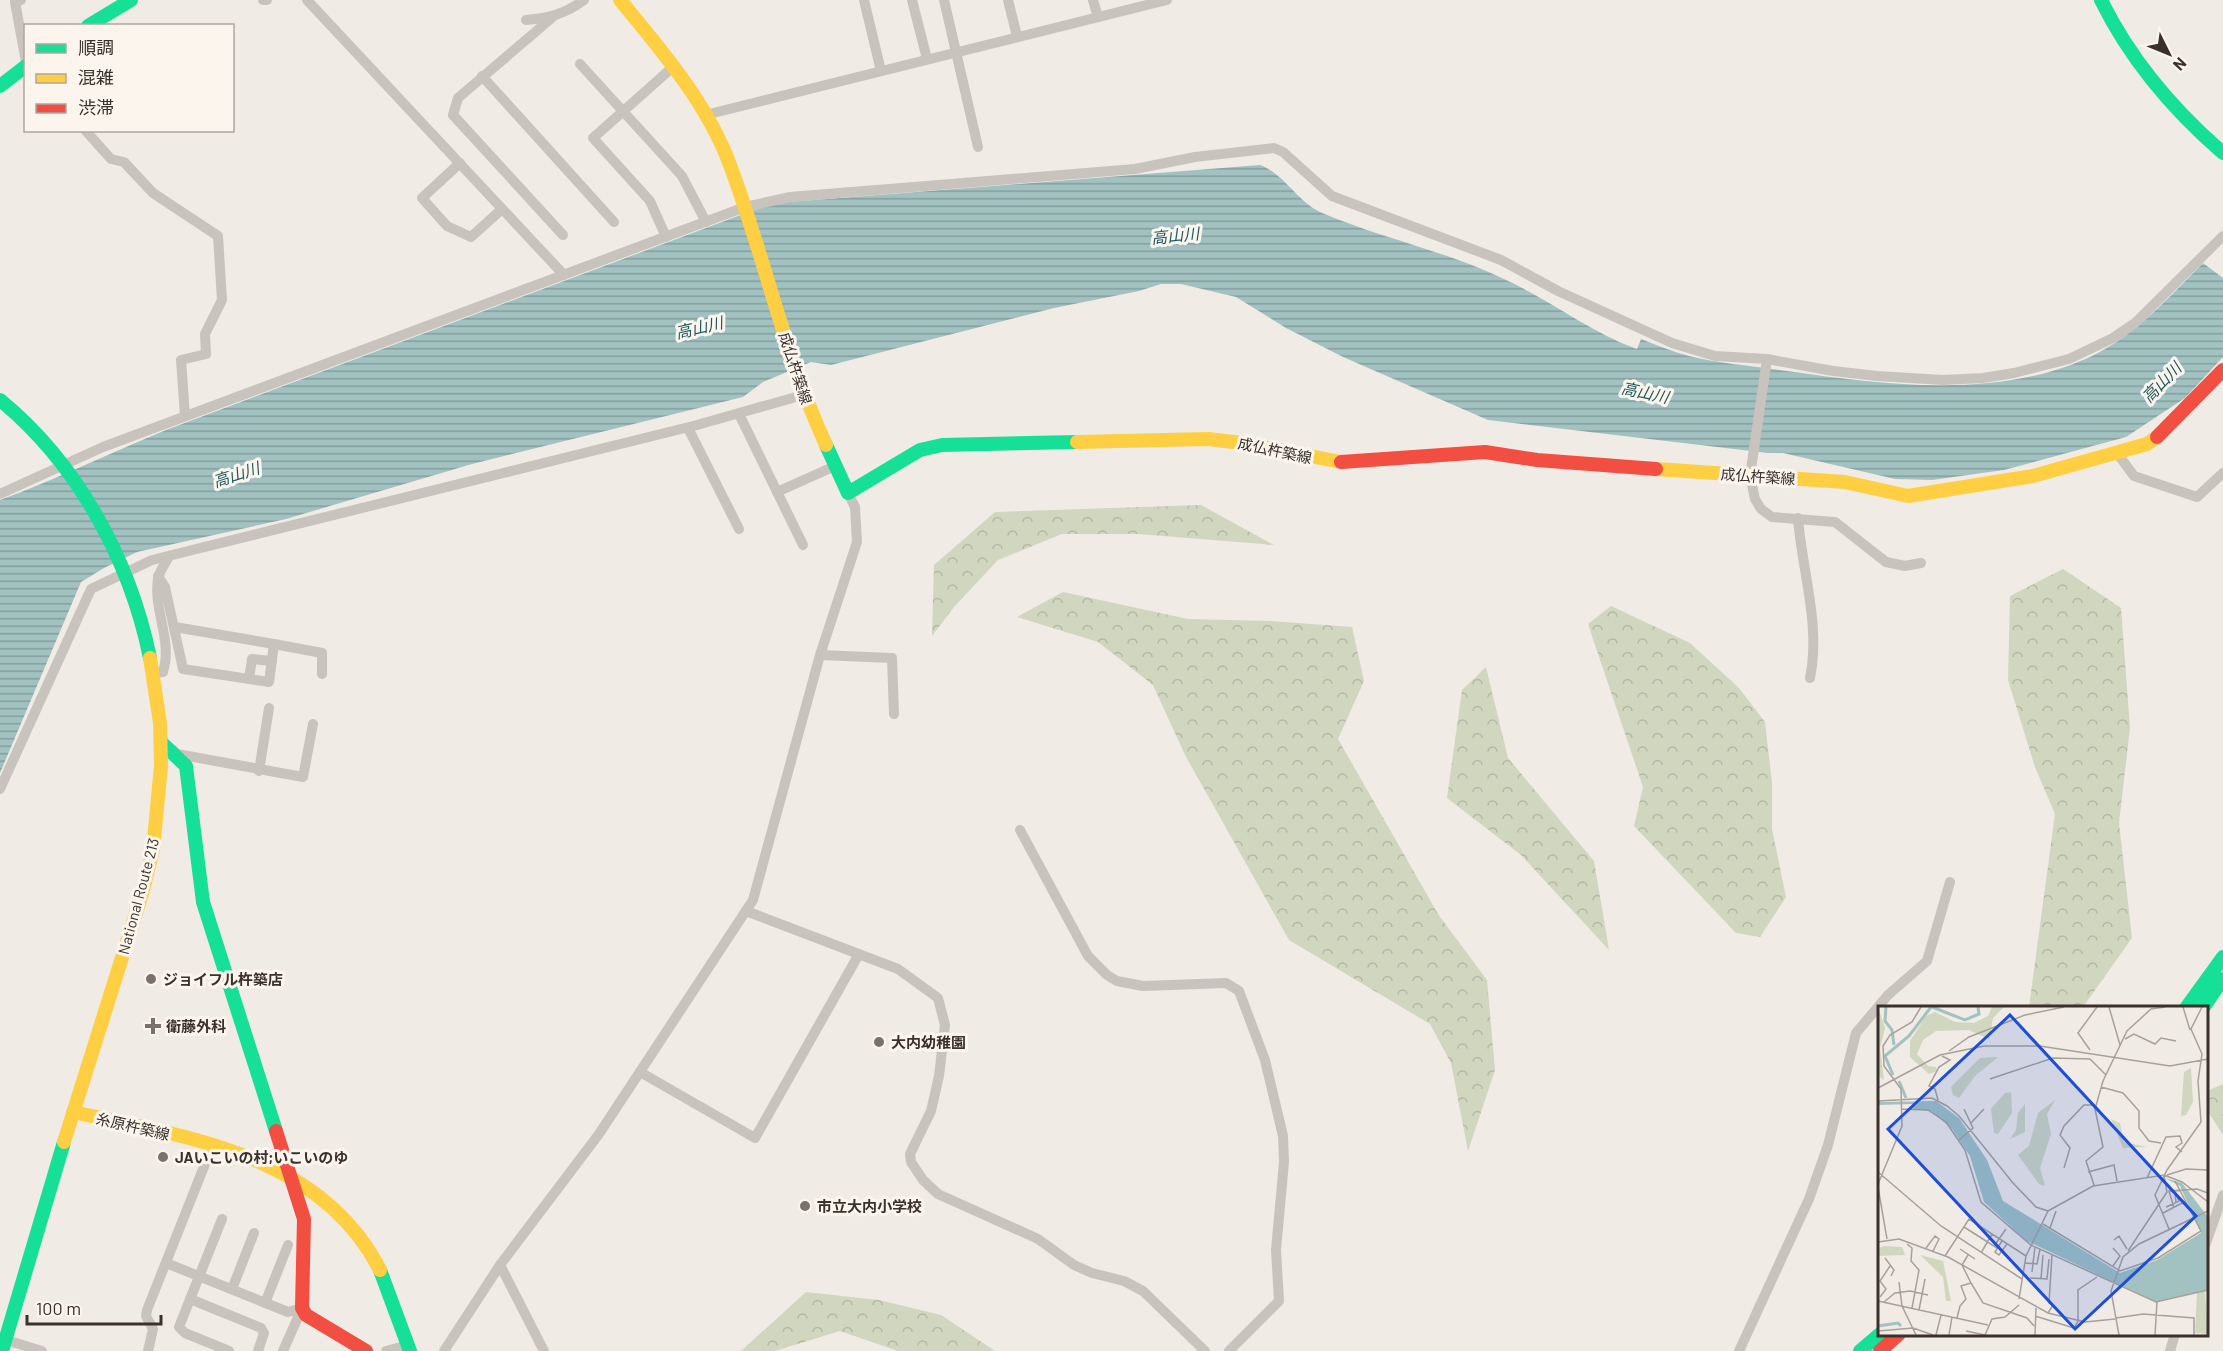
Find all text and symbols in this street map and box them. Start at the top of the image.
legend [24,24,234,132]
north arrow [2139,24,2199,84]
text: 順調 [78,36,114,58]
text: N [2170,54,2191,75]
text: 混雑 [78,66,114,88]
text: 渋滞 [78,96,114,118]
water label: 高山川 [1150,223,1202,247]
water label: 高山川 [673,312,726,342]
street label: 成仏杵築線 [776,330,816,406]
water label: 高山川 [2137,357,2186,406]
water label: 高山川 [1620,378,1672,407]
street label: 成仏杵築線 [1236,433,1314,467]
water label: 高山川 [210,457,264,490]
street label: 成仏杵築線 [1720,464,1796,488]
street label: National Route 213 [114,836,162,956]
place label: ジョイフル杵築店 [163,970,283,988]
marker: ジョイフル杵築店 [144,972,158,986]
inset map [1878,1006,2208,1336]
marker: 衛藤外科 [144,1017,162,1035]
place label: 衛藤外科 [166,1017,226,1035]
place label: 大内幼稚園 [891,1033,966,1051]
marker: 大内幼稚園 [872,1035,886,1049]
street label: 糸原杵築線 [94,1109,172,1143]
place label: JAいこいの村;いこいのゆ [175,1148,348,1166]
marker: JAいこいの村;いこいのゆ [156,1150,170,1164]
place label: 市立大内小学校 [817,1197,922,1215]
marker: 市立大内小学校 [798,1199,812,1213]
scale bar [27,1288,160,1326]
text: 100 m [36,1297,81,1319]

